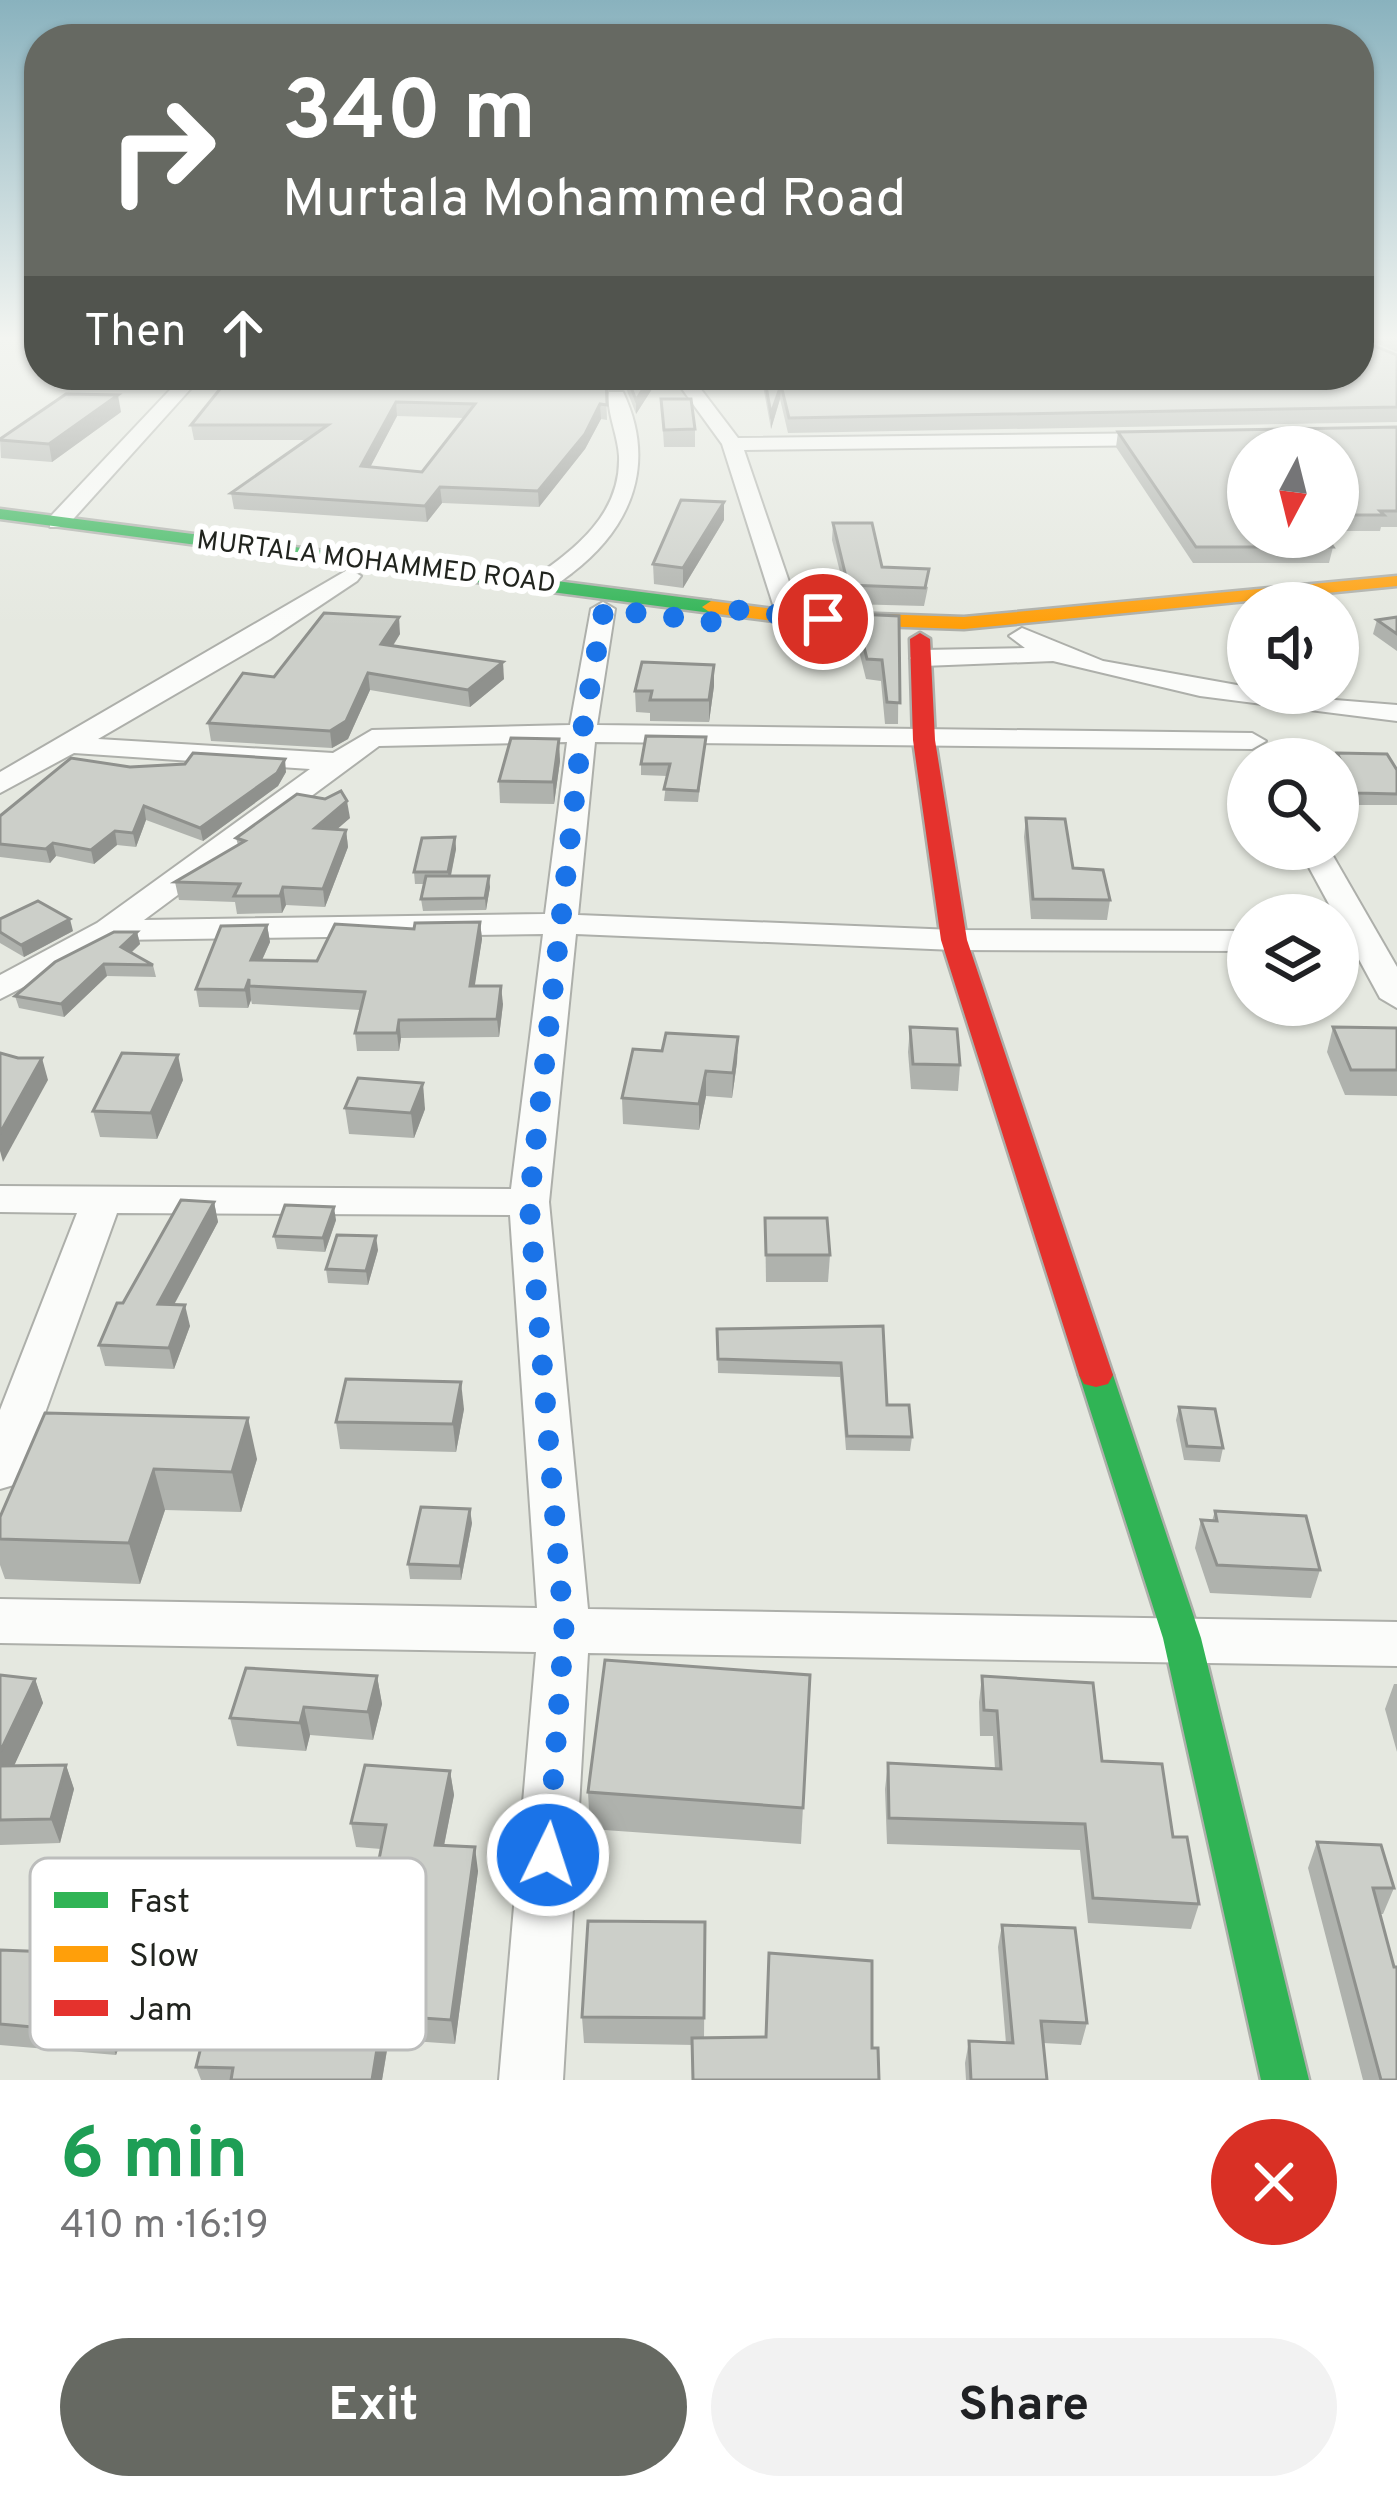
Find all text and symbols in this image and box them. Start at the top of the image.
text: 340 m [282,63,536,169]
icon: right [84,72,240,228]
text: Murtala Mohammed Road [282,167,906,236]
icon: ahead [210,300,276,366]
text: Then [84,305,186,362]
north arrow [1227,426,1359,558]
map controls [1227,426,1359,1026]
street label: MURTALA MOHAMMED ROAD [195,524,557,602]
pin [772,568,874,670]
button: sound [1227,582,1359,714]
icon: arrive [790,586,856,652]
button: search [1227,738,1359,870]
button: layers [1227,894,1359,1026]
position arrow [485,1792,611,1918]
legend [30,1858,426,2050]
text: Fast [129,1883,190,1925]
text: Slow [129,1937,199,1979]
text: Jam [129,1991,193,2033]
text: 6 min [60,2112,248,2204]
button: close [1211,2119,1337,2245]
text: 410 m · 16:19 [60,2203,269,2252]
button: Exit [60,2338,687,2476]
button: Share [711,2338,1337,2476]

